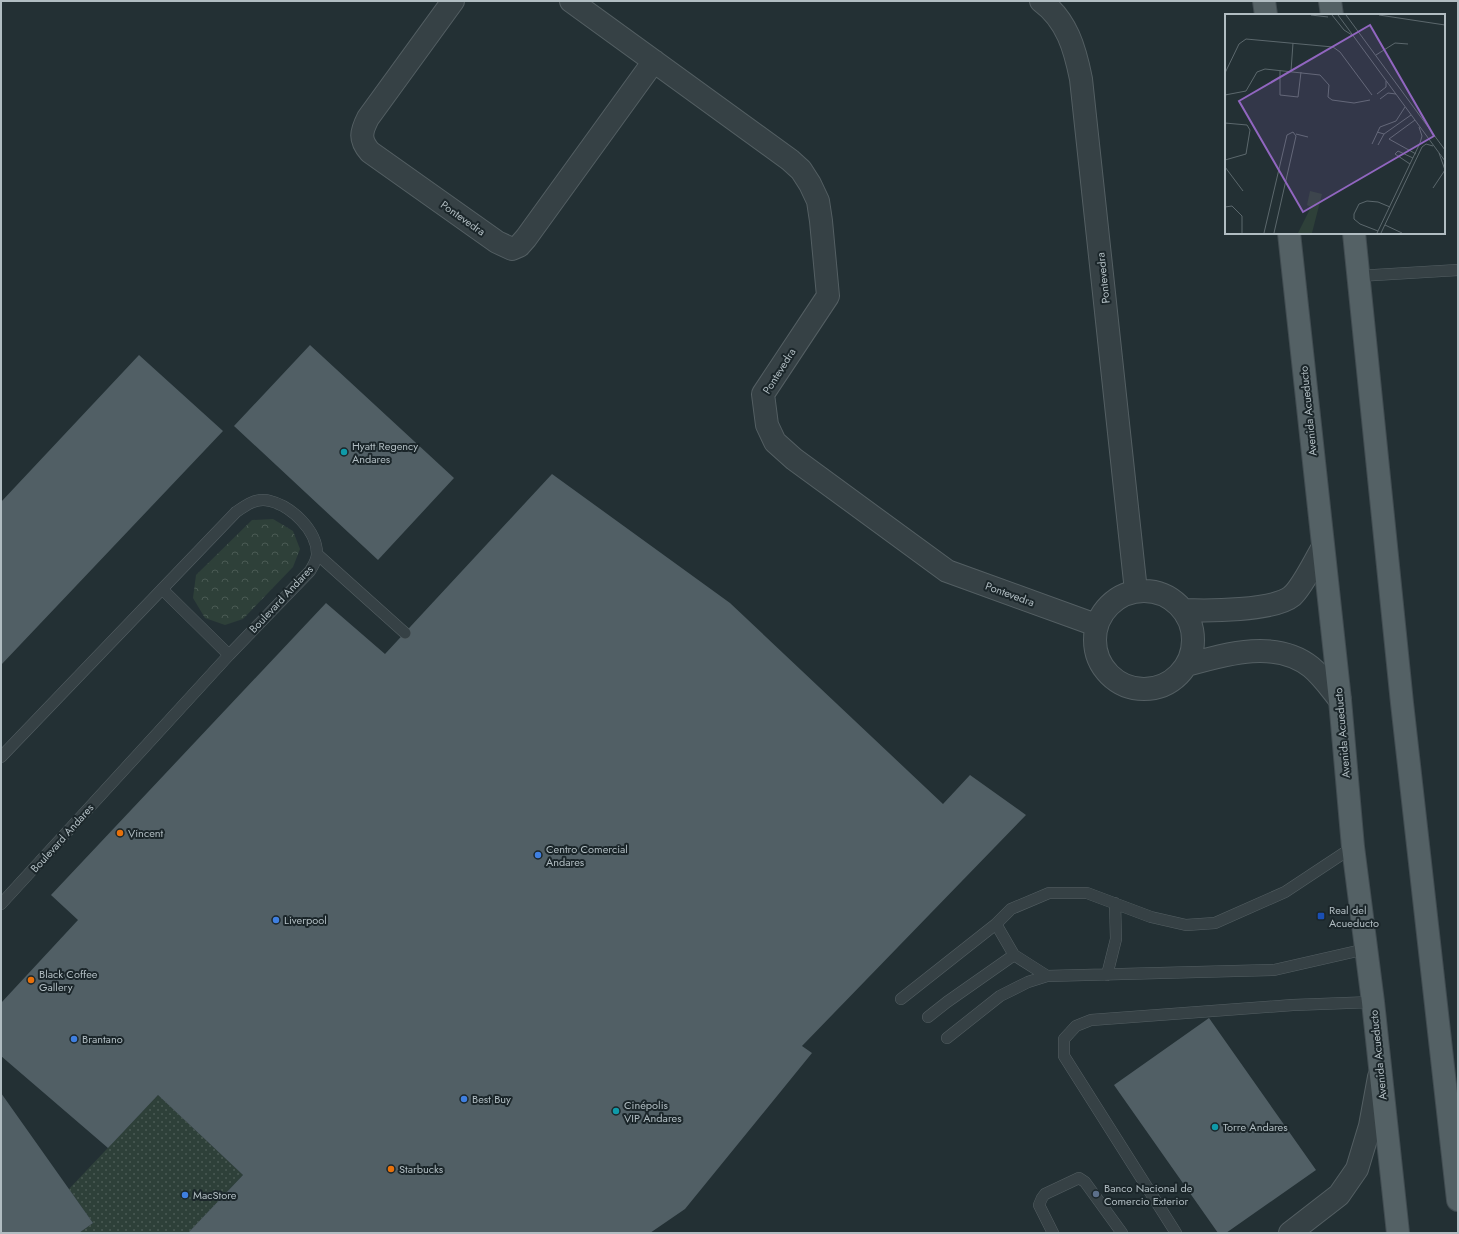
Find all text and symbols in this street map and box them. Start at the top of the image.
inset map [1225,14,1445,234]
street label: Pontevedra [437,197,489,239]
street label: Pontevedra [1092,252,1114,304]
street label: Pontevedra [759,345,799,397]
street label: Avenida Acueducto [1295,365,1321,457]
place label: Hyatt Regency Andares [352,438,418,467]
marker: Hyatt Regency Andares [339,447,349,457]
street label: Boulevard Andares [245,561,317,637]
street label: Pontevedra [983,578,1037,610]
street label: Avenida Acueducto [1330,687,1354,779]
street label: Boulevard Andares [27,800,98,876]
place label: Vincent [128,825,164,841]
marker: Vincent [115,828,125,838]
place label: Centro Comercial Andares [546,841,628,870]
marker: Centro Comercial Andares [533,850,543,860]
place label: Real del Acueducto [1329,902,1379,931]
marker: Real del Acueducto [1316,911,1326,921]
place label: Liverpool [284,912,327,928]
marker: Liverpool [271,915,281,925]
place label: Black Coffee Gallery [39,966,98,995]
marker: Black Coffee Gallery [26,975,36,985]
street label: Avenida Acueducto [1365,1009,1391,1101]
place label: Brantano [82,1031,123,1047]
marker: Brantano [69,1034,79,1044]
place label: Best Buy [472,1091,511,1107]
marker: Best Buy [459,1094,469,1104]
place label: Cinépolis VIP Andares [624,1097,682,1126]
marker: Cinépolis VIP Andares [611,1106,621,1116]
place label: Torre Andares [1223,1119,1288,1135]
marker: Torre Andares [1210,1122,1220,1132]
place label: Starbucks [399,1161,444,1177]
marker: Starbucks [386,1164,396,1174]
place label: Banco Nacional de Comercio Exterior [1104,1180,1193,1209]
place label: MacStore [193,1187,237,1203]
marker: Banco Nacional de Comercio Exterior [1091,1189,1101,1199]
marker: MacStore [180,1190,190,1200]

